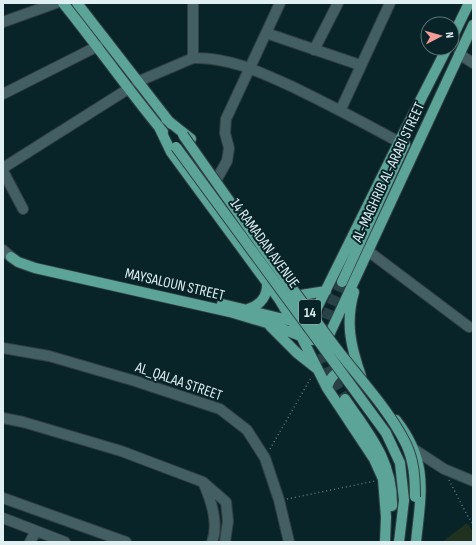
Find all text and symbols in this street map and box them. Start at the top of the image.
north arrow [420,16,460,56]
text: N [443,31,456,39]
street label: AL-MAGHRIB AL-ARABI STREET [347,99,429,246]
street label: 14 RAMADAN AVENUE [226,195,304,292]
street label: MAYSALOUN STREET [123,264,227,305]
road number: 14 [299,300,321,324]
street label: AL_QALAA STREET [132,357,225,405]

